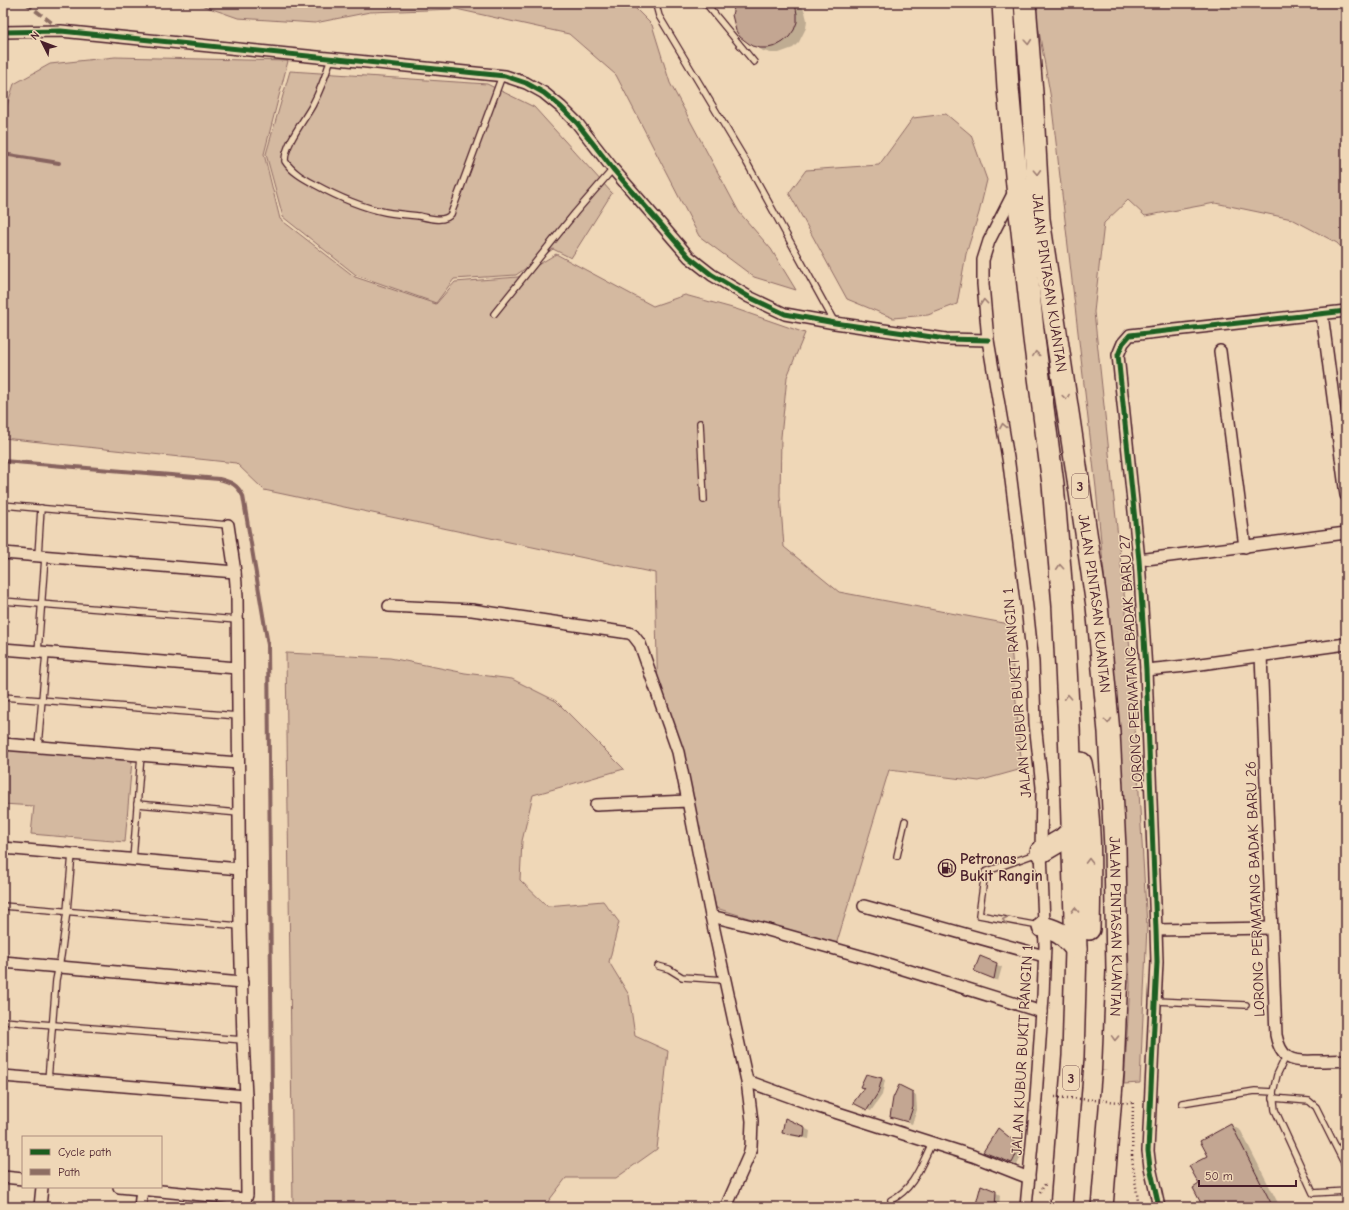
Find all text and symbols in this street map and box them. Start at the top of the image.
north arrow [22,22,62,62]
text: N [28,29,42,43]
one-way arrow [1024,39,1033,45]
one-way arrow [1032,169,1041,175]
street label: JALAN PINTASAN KUANTAN [1029,193,1071,373]
one-way arrow [980,299,989,305]
one-way arrow [1032,351,1041,357]
one-way arrow [1061,394,1070,401]
one-way arrow [999,423,1007,429]
road number: 3 [1072,474,1088,498]
street label: JALAN PINTASAN KUANTAN [1074,513,1114,694]
street label: LORONG PERMATANG BADAK BARU 27 [1115,534,1147,790]
one-way arrow [1056,564,1065,570]
street label: JALAN KUBUR BUKIT RANGIN 1 [999,587,1035,799]
one-way arrow [1063,694,1072,700]
one-way arrow [1103,718,1112,724]
street label: LORONG PERMATANG BADAK BARU 26 [1242,761,1268,1017]
street label: JALAN PINTASAN KUANTAN [1105,836,1126,1017]
place label: Petronas Bukit Rangin [960,850,1043,885]
fuel station icon: Petronas Bukit Rangin [937,858,957,878]
one-way arrow [1085,858,1093,864]
one-way arrow [1071,907,1079,913]
one-way arrow [1002,916,1008,924]
street label: JALAN KUBUR BUKIT RANGIN 1 [1007,944,1037,1156]
one-way arrow [1110,1035,1119,1041]
road number: 3 [1063,1066,1079,1090]
legend [22,1136,162,1188]
text: Cycle path [58,1145,111,1159]
scale bar [1199,1162,1296,1188]
text: Path [58,1165,80,1179]
text: 50 m [1205,1169,1233,1183]

